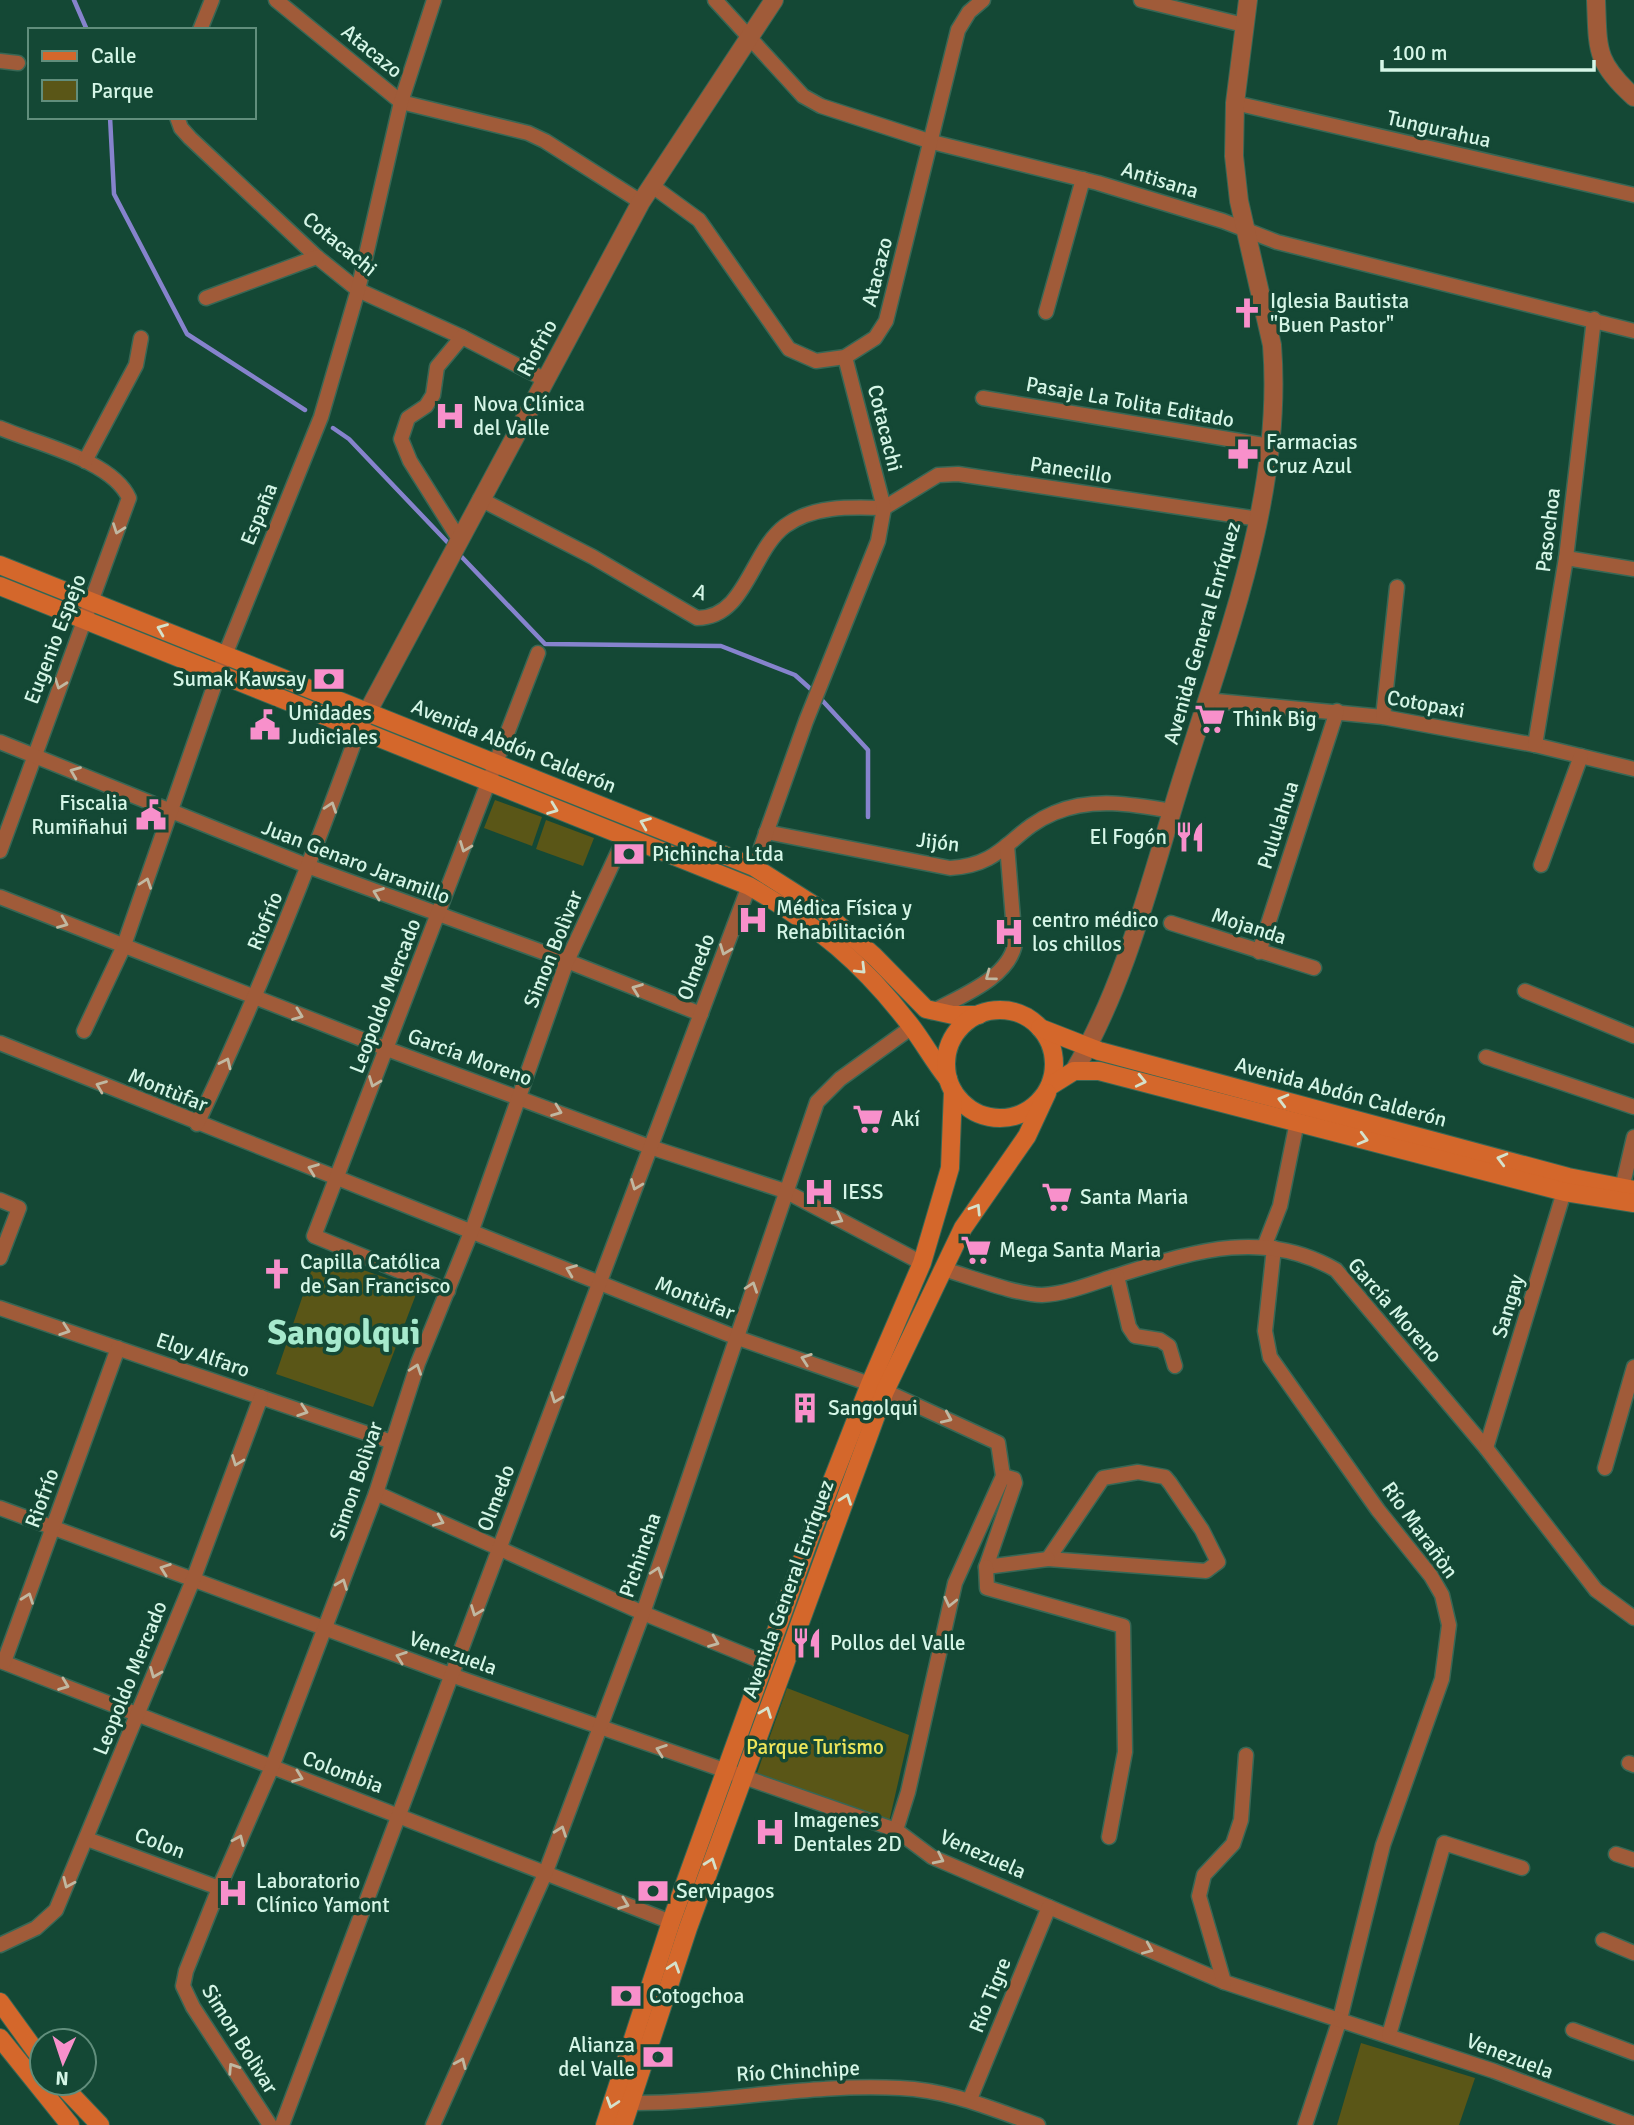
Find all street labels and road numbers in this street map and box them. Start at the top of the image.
street label: Atacazo [336,19,408,83]
street label: Tungurahua [1384,104,1494,154]
street label: Antisana [1118,156,1202,204]
street label: Cotacachi [297,206,383,282]
street label: Atacazo [856,234,898,310]
street label: Riofrìo [511,315,563,381]
street label: Pasaje La Tolita Editado [1024,371,1236,433]
street label: Cotacachi [862,382,908,474]
street label: Panecillo [1028,451,1114,489]
street label: España [235,479,283,549]
street label: Pasochoa [1530,486,1566,574]
street label: Avenida General Enríquez [1158,519,1246,747]
street label: Eugenio Espejo [18,570,92,708]
street label: A [690,578,710,606]
street label: Cotopaxi [1385,684,1467,724]
street label: Avenida Abdón Calderón [408,693,620,799]
street label: Pululahua [1252,778,1304,872]
street label: Juan Genaro Jaramillo [258,814,454,910]
street label: Jijón [915,826,961,858]
street label: Simon Bolìvar [518,886,588,1011]
street label: Riofrío [241,888,289,954]
street label: Mojanda [1208,902,1290,950]
street label: Leopoldo Mercado [343,915,427,1077]
street label: Olmedo [671,930,721,1004]
street label: García Moreno [404,1022,536,1092]
street label: Avenida Abdón Calderón [1232,1051,1450,1133]
street label: Montùfar [124,1062,212,1118]
street label: García Moreno [1342,1252,1448,1368]
street label: Montùfar [651,1270,739,1326]
street label: Sangay [1486,1271,1530,1341]
street label: Eloy Alfaro [153,1327,253,1383]
street label: Simon Bolìvar [323,1418,389,1544]
street label: Olmedo [471,1461,521,1535]
street label: Riofrío [19,1465,65,1531]
street label: Avenida General Enríquez [736,1476,840,1702]
street label: Río Marañòn [1376,1476,1464,1584]
street label: Pichincha [613,1509,667,1601]
street label: Leopoldo Mercado [87,1597,173,1759]
street label: Venezuela [405,1625,501,1681]
street label: Colombia [299,1745,387,1799]
street label: Colon [131,1822,189,1864]
street label: Venezuela [936,1823,1030,1885]
street label: Río Tigre [963,1954,1017,2036]
street label: Simon Bolìvar [196,1979,284,2099]
street label: Venezuela [1463,2027,1557,2085]
street label: Río Chinchipe [736,2055,860,2087]

